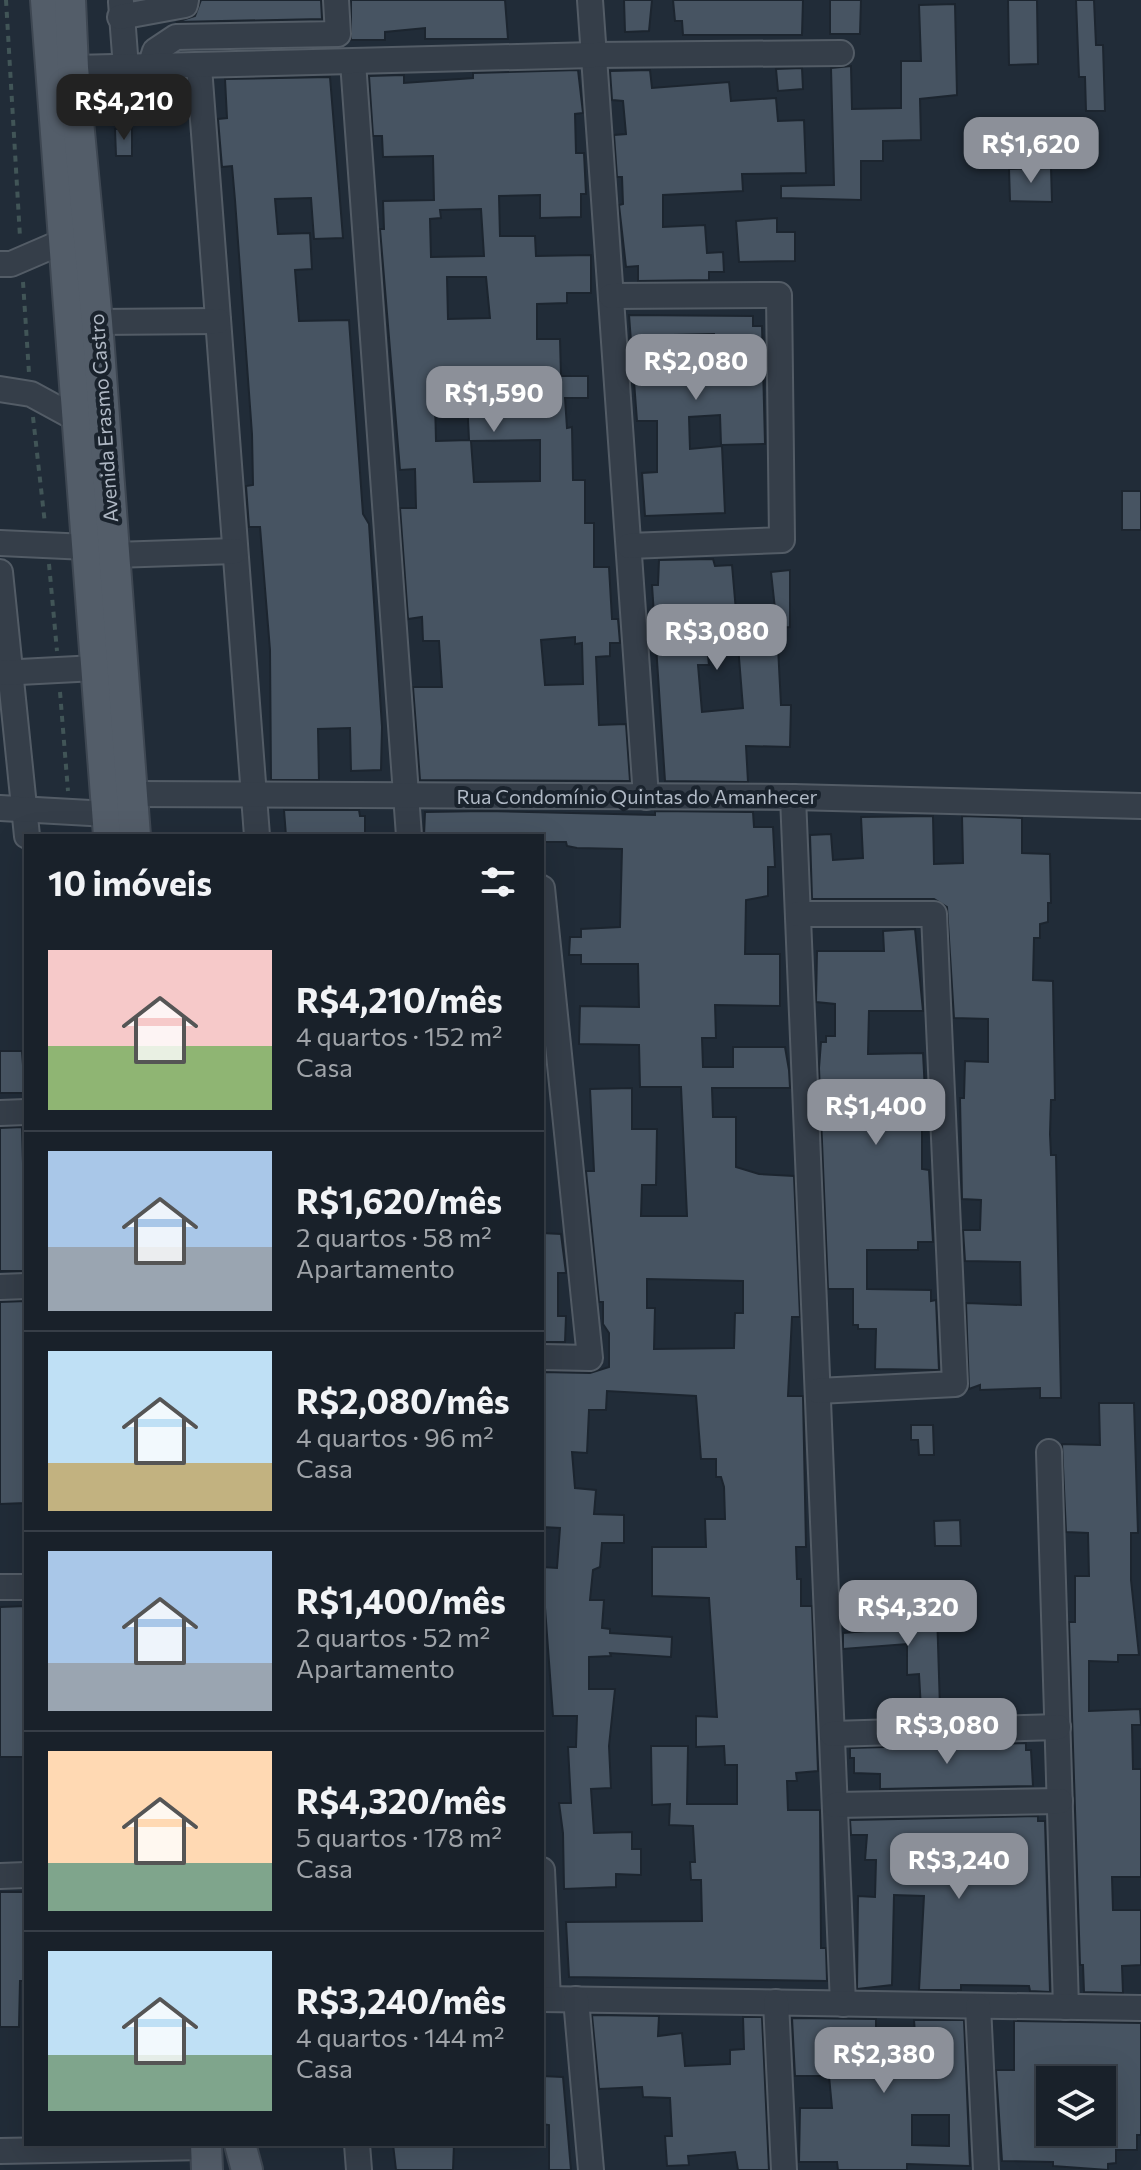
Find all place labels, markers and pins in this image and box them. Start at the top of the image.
pin: R$4,210 [50,74,198,142]
pin: R$1,620 [957,117,1105,185]
pin: R$2,080 [622,334,770,402]
pin: R$1,590 [420,366,568,434]
pin: R$3,080 [643,604,791,672]
pin: R$1,400 [802,1079,950,1147]
pin: R$4,320 [834,1580,982,1648]
pin: R$3,080 [873,1698,1021,1766]
pin: R$3,240 [885,1833,1033,1901]
pin: R$2,380 [810,2027,958,2095]

